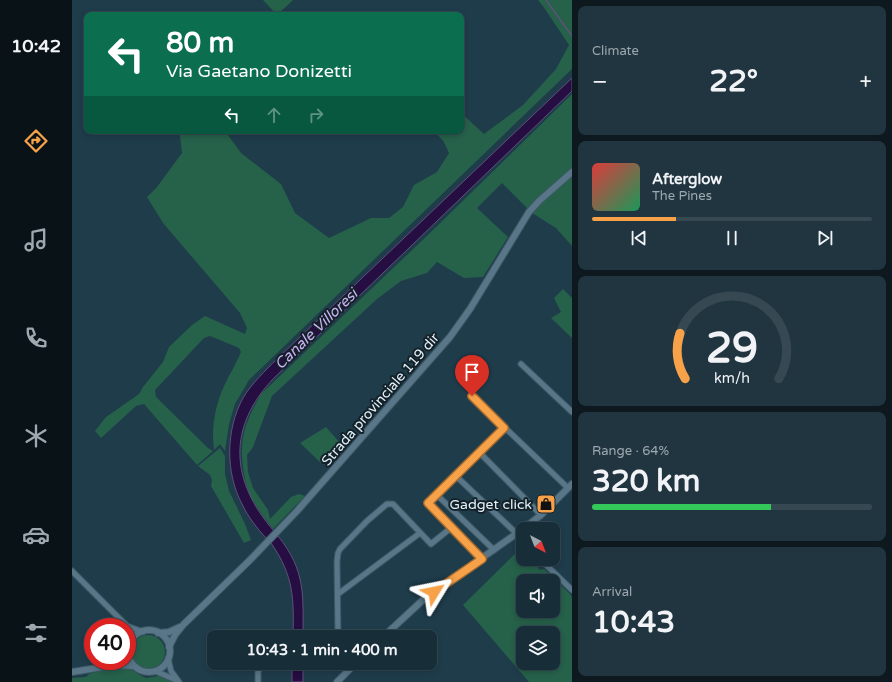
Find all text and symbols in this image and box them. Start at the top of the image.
text: 80 m [166,26,234,60]
icon: left [100,28,152,80]
text: 10:42 [11,35,61,57]
text: Climate [592,43,639,59]
text: Via Gaetano Donizetti [166,60,352,82]
text: 22° [709,63,758,100]
text: − [592,69,608,95]
text: + [860,69,872,95]
icon: left [221,104,243,126]
icon: ahead [263,104,285,126]
icon: right [305,104,327,126]
icon: directions [22,127,50,155]
text: Afterglow [652,170,722,188]
text: The Pines [652,188,712,204]
icon: music [22,226,50,254]
icon: previous [628,227,650,249]
icon: pause [721,227,743,249]
icon: next [814,227,836,249]
water label: Canale Villoresi [271,283,363,373]
icon: phone [22,324,50,352]
text: 29 [706,324,758,374]
street label: Strada provinciale 119 dir [318,329,443,469]
pin [455,355,489,396]
icon: arrive [461,361,483,383]
text: km/h [714,370,750,387]
icon: climate [22,422,50,450]
text: Range · 64% [592,443,669,459]
text: 320 km [592,463,700,500]
shop icon: Gadget click [535,493,557,515]
place label: Gadget click [449,496,532,513]
icon: car [22,521,50,549]
north arrow [516,522,560,566]
map controls [516,522,560,670]
position arrow [413,571,455,613]
button: sound [516,574,560,618]
text: Arrival [592,584,632,600]
text: 10:43 [592,604,675,641]
speed limit sign: 40 [84,618,136,670]
icon: filters [22,619,50,647]
button: layers [516,626,560,670]
text: 10:43 · 1 min · 400 m [247,641,397,659]

